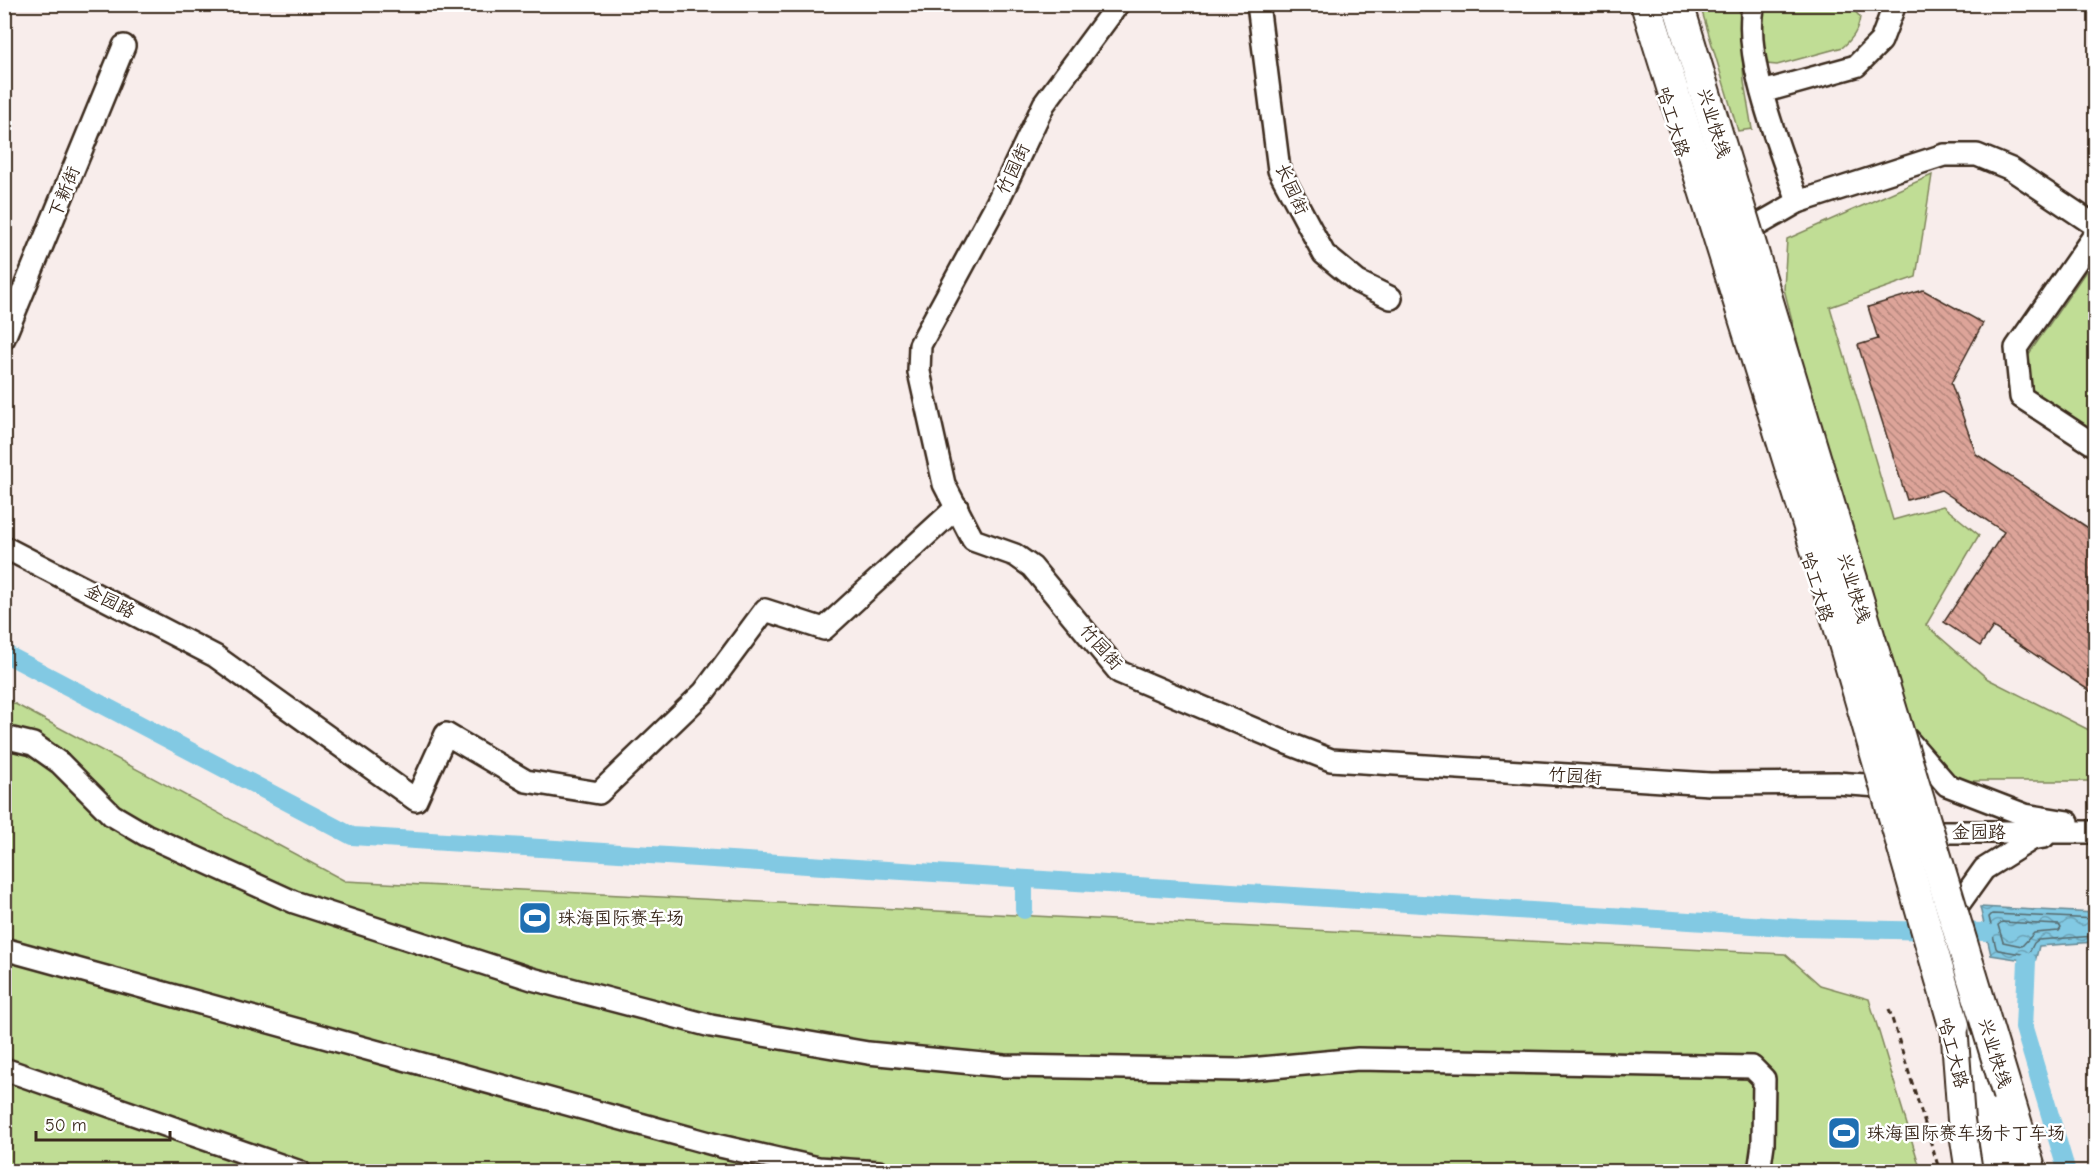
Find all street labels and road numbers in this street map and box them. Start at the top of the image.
street label: 哈工大路 [1652,85,1693,160]
street label: 兴业快线 [1693,86,1734,161]
street label: 竹园街 [993,140,1034,198]
street label: 长园街 [1271,160,1312,218]
street label: 下新街 [45,163,84,221]
street label: 哈工大路 [1796,550,1837,625]
street label: 兴业快线 [1833,551,1874,626]
street label: 金园路 [81,580,139,623]
street label: 竹园街 [1075,620,1126,674]
street label: 竹园街 [1547,764,1603,789]
street label: 金园路 [1952,822,2006,843]
street label: 哈工大路 [1933,1016,1972,1091]
street label: 兴业快线 [1974,1016,2015,1091]

